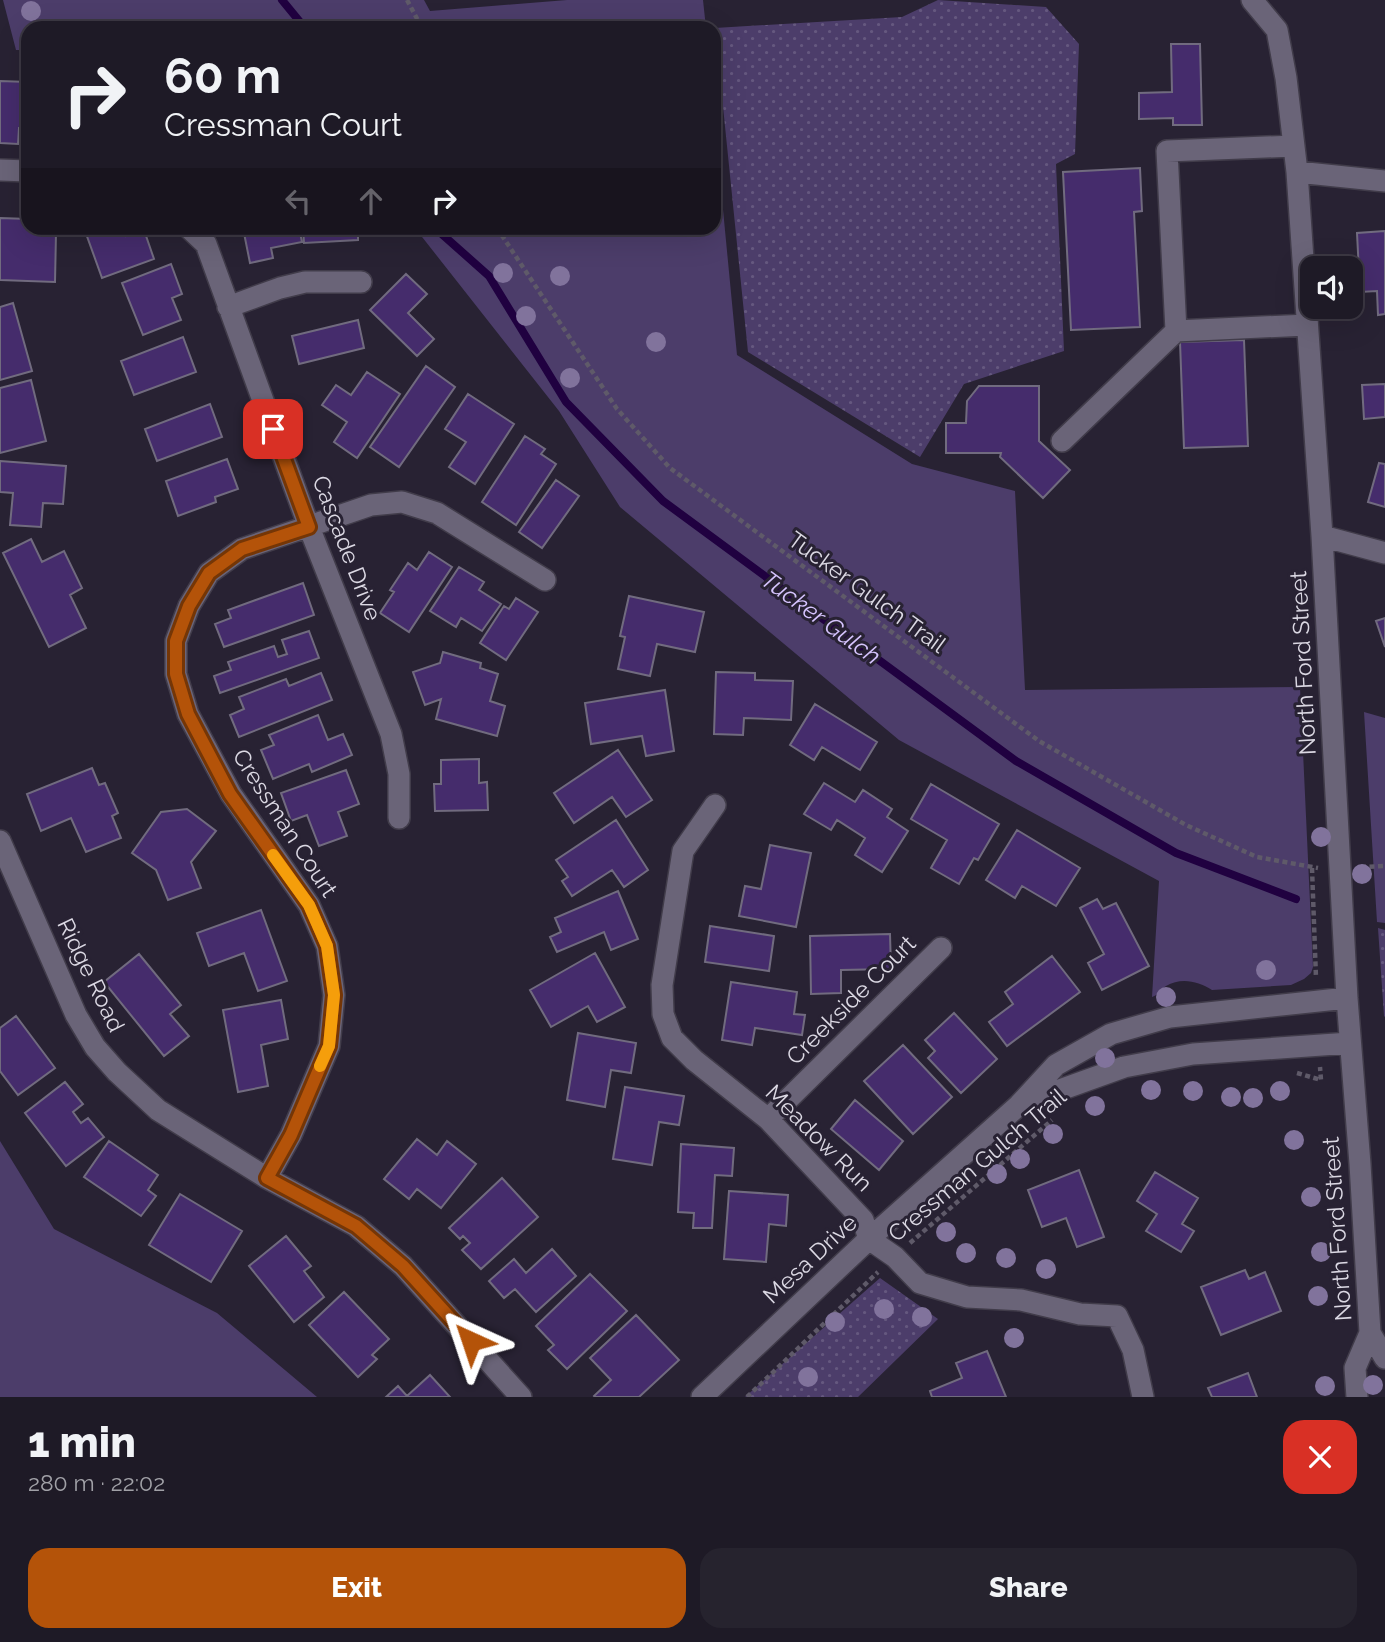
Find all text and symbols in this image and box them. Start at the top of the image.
text: 60 m [164,47,281,104]
icon: right [49,49,140,140]
text: Cressman Court [164,106,402,143]
icon: left [279,182,317,220]
icon: ahead [352,182,390,220]
icon: right [425,182,463,220]
map controls [1300,256,1363,319]
button: sound [1300,256,1363,319]
pin [243,399,303,459]
icon: arrive [254,410,292,448]
street label: Cascade Drive [307,471,388,624]
street label: Tucker Gulch Trail [782,525,952,659]
water label: Tucker Gulch [756,565,886,671]
street label: North Ford Street [1284,570,1321,756]
street label: Cressman Court [228,744,343,902]
street label: Ridge Road [52,914,131,1036]
street label: Creekside Court [781,929,921,1070]
street label: Meadow Run [761,1079,878,1196]
street label: Cressman Gulch Trail [882,1082,1072,1247]
street label: North Ford Street [1317,1136,1356,1322]
street label: Mesa Drive [757,1209,862,1309]
position arrow [434,1304,508,1378]
text: 1 min [28,1418,136,1467]
button: close [1283,1420,1357,1494]
text: 280 m · 22:02 [28,1469,165,1496]
button: Exit [28,1548,686,1628]
button: Share [700,1548,1357,1628]

